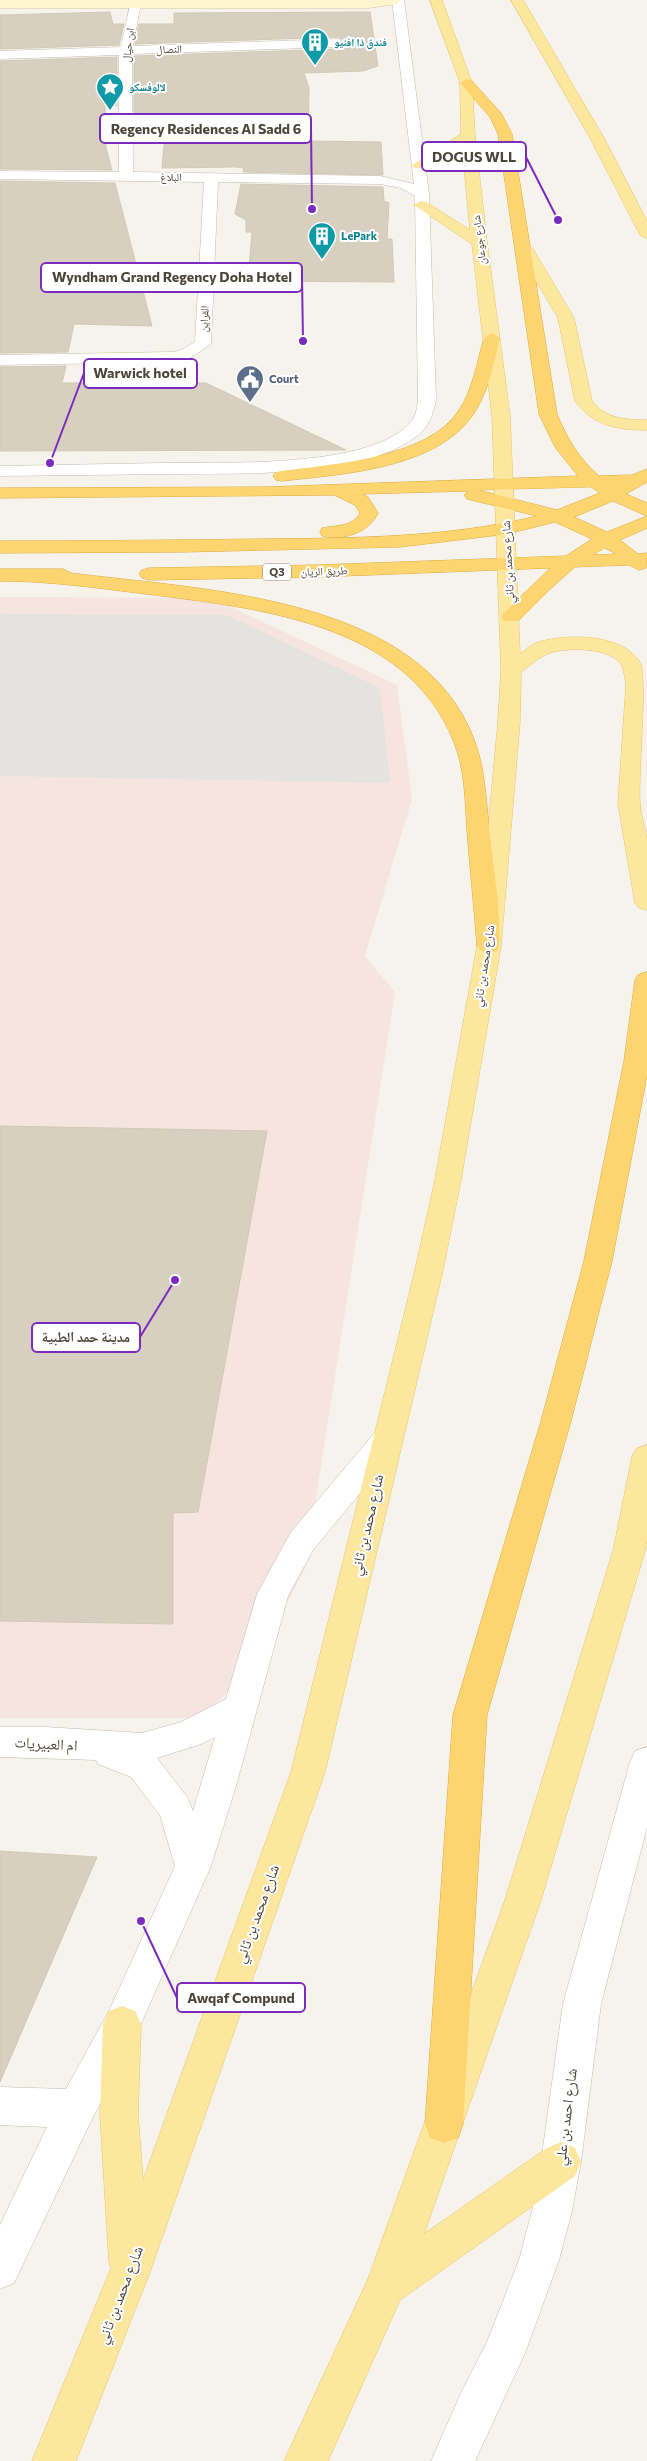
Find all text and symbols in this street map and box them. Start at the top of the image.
street label: ابن حيال [119,27,137,63]
building icon: فندق ذا افنيو [300,27,330,66]
place label: فندق ذا افنيو [334,35,387,50]
street label: النصال [156,42,182,56]
place icon: لالوفسكو [95,72,125,111]
place label: لالوفسكو [129,80,166,94]
callout: Regency Residences Al Sadd 6 [100,114,311,143]
text: Regency Residences Al Sadd 6 [111,120,302,137]
callout: DOGUS WLL [422,142,526,171]
text: DOGUS WLL [432,148,516,165]
street label: البلاغ [160,170,182,184]
street label: شارع جوعان [469,214,489,266]
building icon: LePark [307,221,337,260]
place label: LePark [341,229,378,242]
callout: Wyndham Grand Regency Doha Hotel [41,263,302,292]
text: Wyndham Grand Regency Doha Hotel [52,268,292,285]
street label: القراين [196,305,212,333]
callout: Warwick hotel [84,359,197,388]
text: Warwick hotel [93,364,187,381]
public building icon: Court [235,364,265,403]
place label: Court [269,372,299,385]
street label: شارع محمد بن ثاني [498,520,520,604]
street label: طريق الريان [300,563,348,579]
road number: Q3 [263,564,291,580]
street label: شارع محمد بن ثاني [470,924,500,1008]
callout: مدينة حمد الطبية [32,1323,140,1352]
text: مدينة حمد الطبية [42,1328,130,1346]
street label: شارع محمد بن ثاني [346,1472,390,1578]
street label: ام العبيريات [14,1732,78,1756]
street label: شارع محمد بن ثاني [230,1862,286,1967]
callout: Awqaf Compund [177,1983,305,2012]
text: Awqaf Compund [187,1989,295,2006]
street label: شارع احمد بن علي [550,2067,584,2167]
street label: شارع محمد بن ثاني [92,2243,150,2348]

